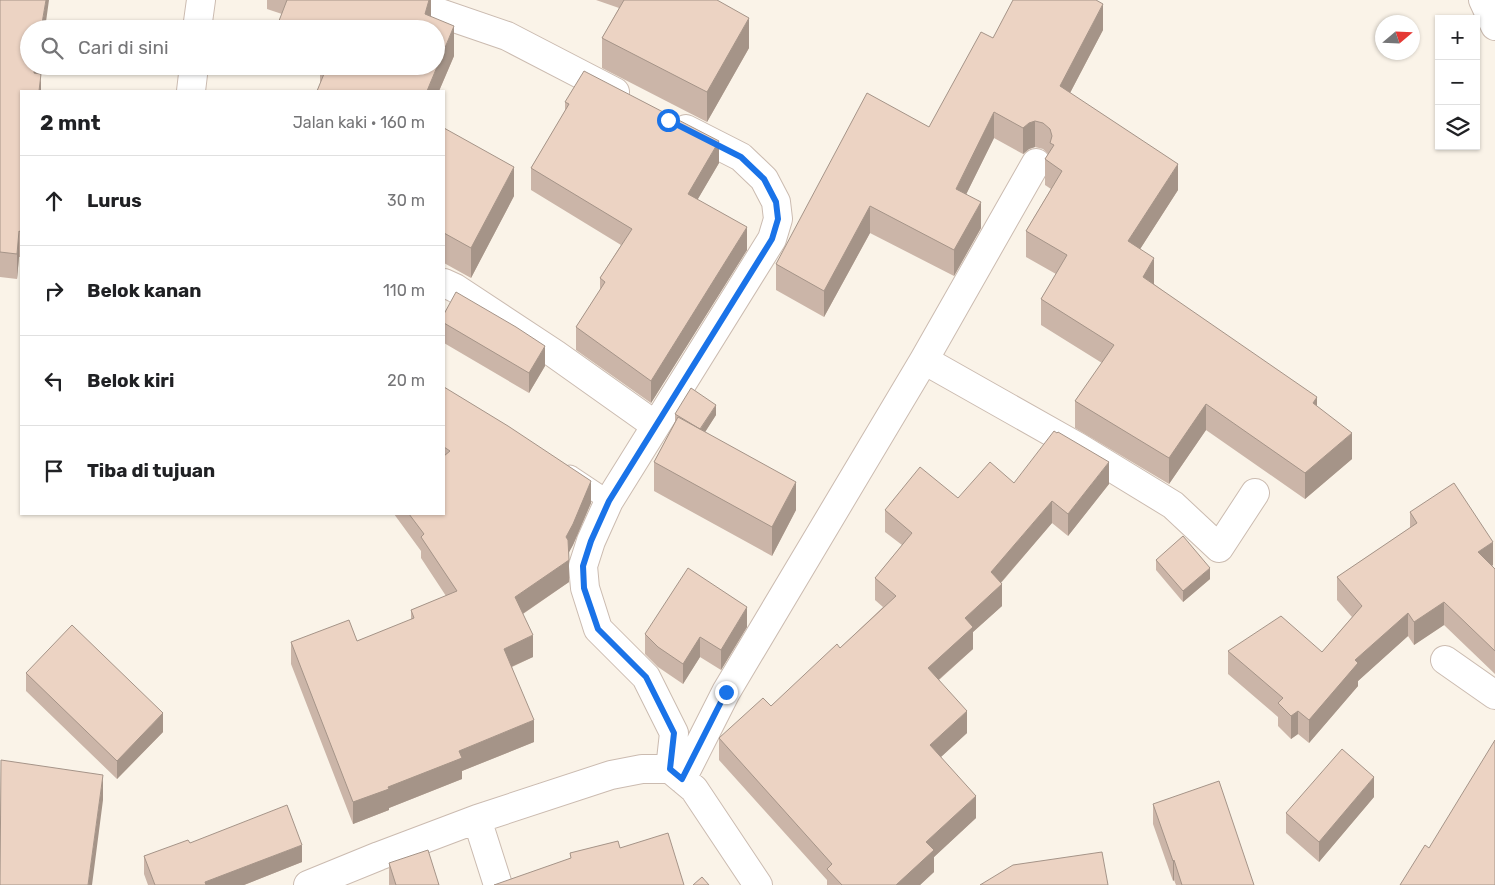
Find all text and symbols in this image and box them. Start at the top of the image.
north arrow [1375,15,1420,60]
map controls [1435,15,1480,150]
button: + [1435,15,1480,60]
search box [20,20,445,75]
icon: search [38,34,66,62]
text: Cari di sini [78,36,169,59]
button: − [1435,60,1480,105]
button: layers [1435,105,1480,150]
route start [657,109,680,132]
text: 2 mnt [40,110,101,135]
text: Jalan kaki · 160 m [293,113,425,132]
icon: ahead [40,187,68,215]
text: Lurus [87,189,142,212]
text: 30 m [387,191,425,210]
icon: right [40,277,68,305]
text: Belok kanan [87,279,202,302]
text: 110 m [383,281,425,300]
icon: left [40,367,68,395]
text: Belok kiri [87,369,174,392]
text: 20 m [387,371,425,390]
icon: arrive [40,457,68,485]
text: Tiba di tujuan [87,459,215,482]
route end [715,681,738,704]

